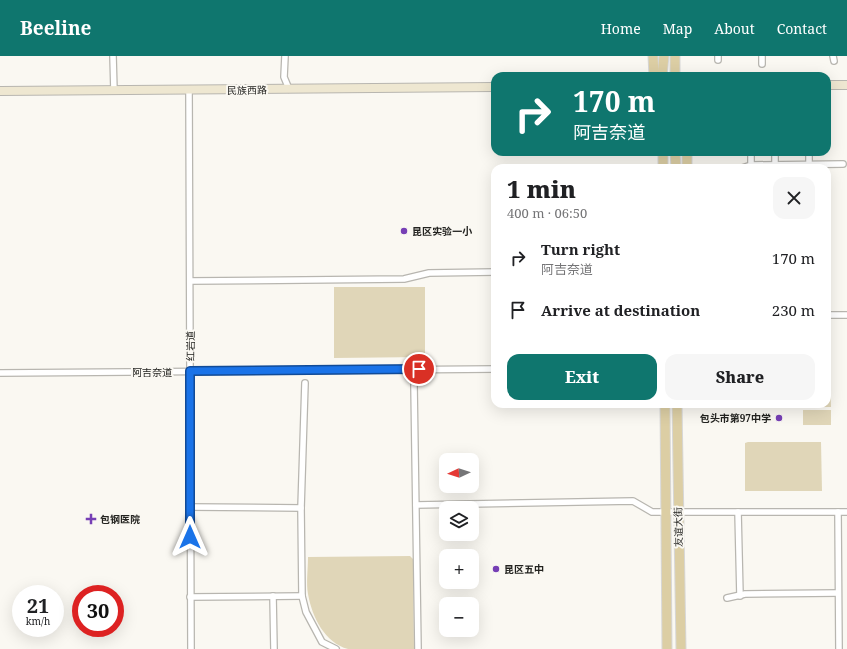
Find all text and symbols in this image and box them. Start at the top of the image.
text: Beeline [20,15,91,41]
text: Home [601,19,641,38]
text: Map [663,19,692,38]
text: About [714,19,755,38]
text: Contact [777,19,827,38]
text: 170 m [573,82,655,120]
street label: 民族西路 [227,83,267,97]
icon: right [507,88,559,140]
text: 阿吉奈道 [573,120,645,144]
text: 1 min [507,172,576,205]
button: close [773,177,815,219]
text: 400 m · 06:50 [507,204,587,222]
place label: 昆区实验一小 [412,224,473,238]
marker: 昆区实验一小 [399,226,409,236]
text: Turn right [541,239,620,259]
icon: right [507,247,529,269]
text: 170 m [772,248,815,268]
text: 阿吉奈道 [541,260,593,278]
icon: arrive [507,299,529,321]
text: Arrive at destination [541,300,700,320]
text: 230 m [772,300,815,320]
street label: 红岩道 [183,331,197,361]
pin [402,352,436,386]
button: Exit [507,354,657,400]
button: Share [665,354,815,400]
icon: arrive [408,358,430,380]
street label: 阿吉奈道 [132,365,172,379]
place label: 包头市第97中学 [700,411,771,425]
marker: 包头市第97中学 [774,413,784,423]
north arrow [439,453,479,493]
map controls [439,453,479,637]
button: layers [439,501,479,541]
street label: 友谊大街 [671,507,685,547]
place label: 包钢医院 [100,512,140,526]
marker: 包钢医院 [85,513,97,525]
position arrow [169,516,211,558]
button: + [439,549,479,589]
place label: 昆区五中 [504,562,544,576]
marker: 昆区五中 [491,564,501,574]
speed limit sign: 30 [72,585,124,637]
text: 21 [27,592,49,619]
button: − [439,597,479,637]
text: km/h [26,614,50,628]

